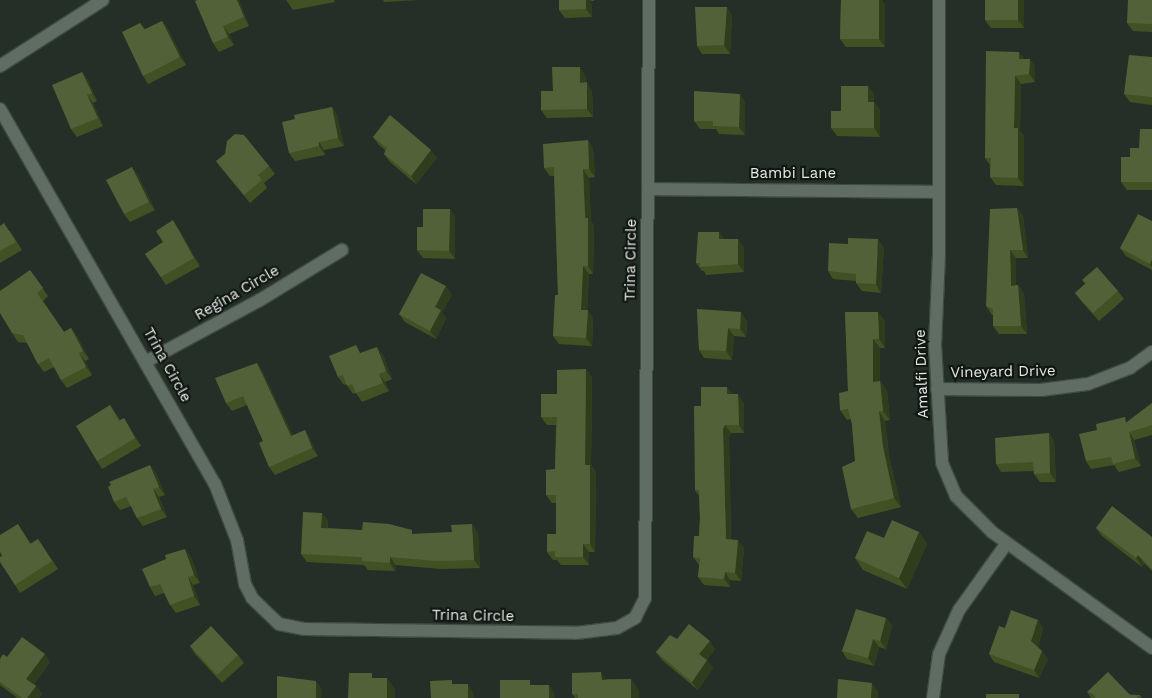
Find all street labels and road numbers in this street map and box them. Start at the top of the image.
street label: Bambi Lane [750,165,836,183]
street label: Trina Circle [621,218,641,302]
street label: Regina Circle [191,261,283,325]
street label: Trina Circle [139,324,195,406]
street label: Amalfi Drive [911,329,933,419]
street label: Vineyard Drive [950,362,1056,382]
street label: Trina Circle [431,606,515,626]

